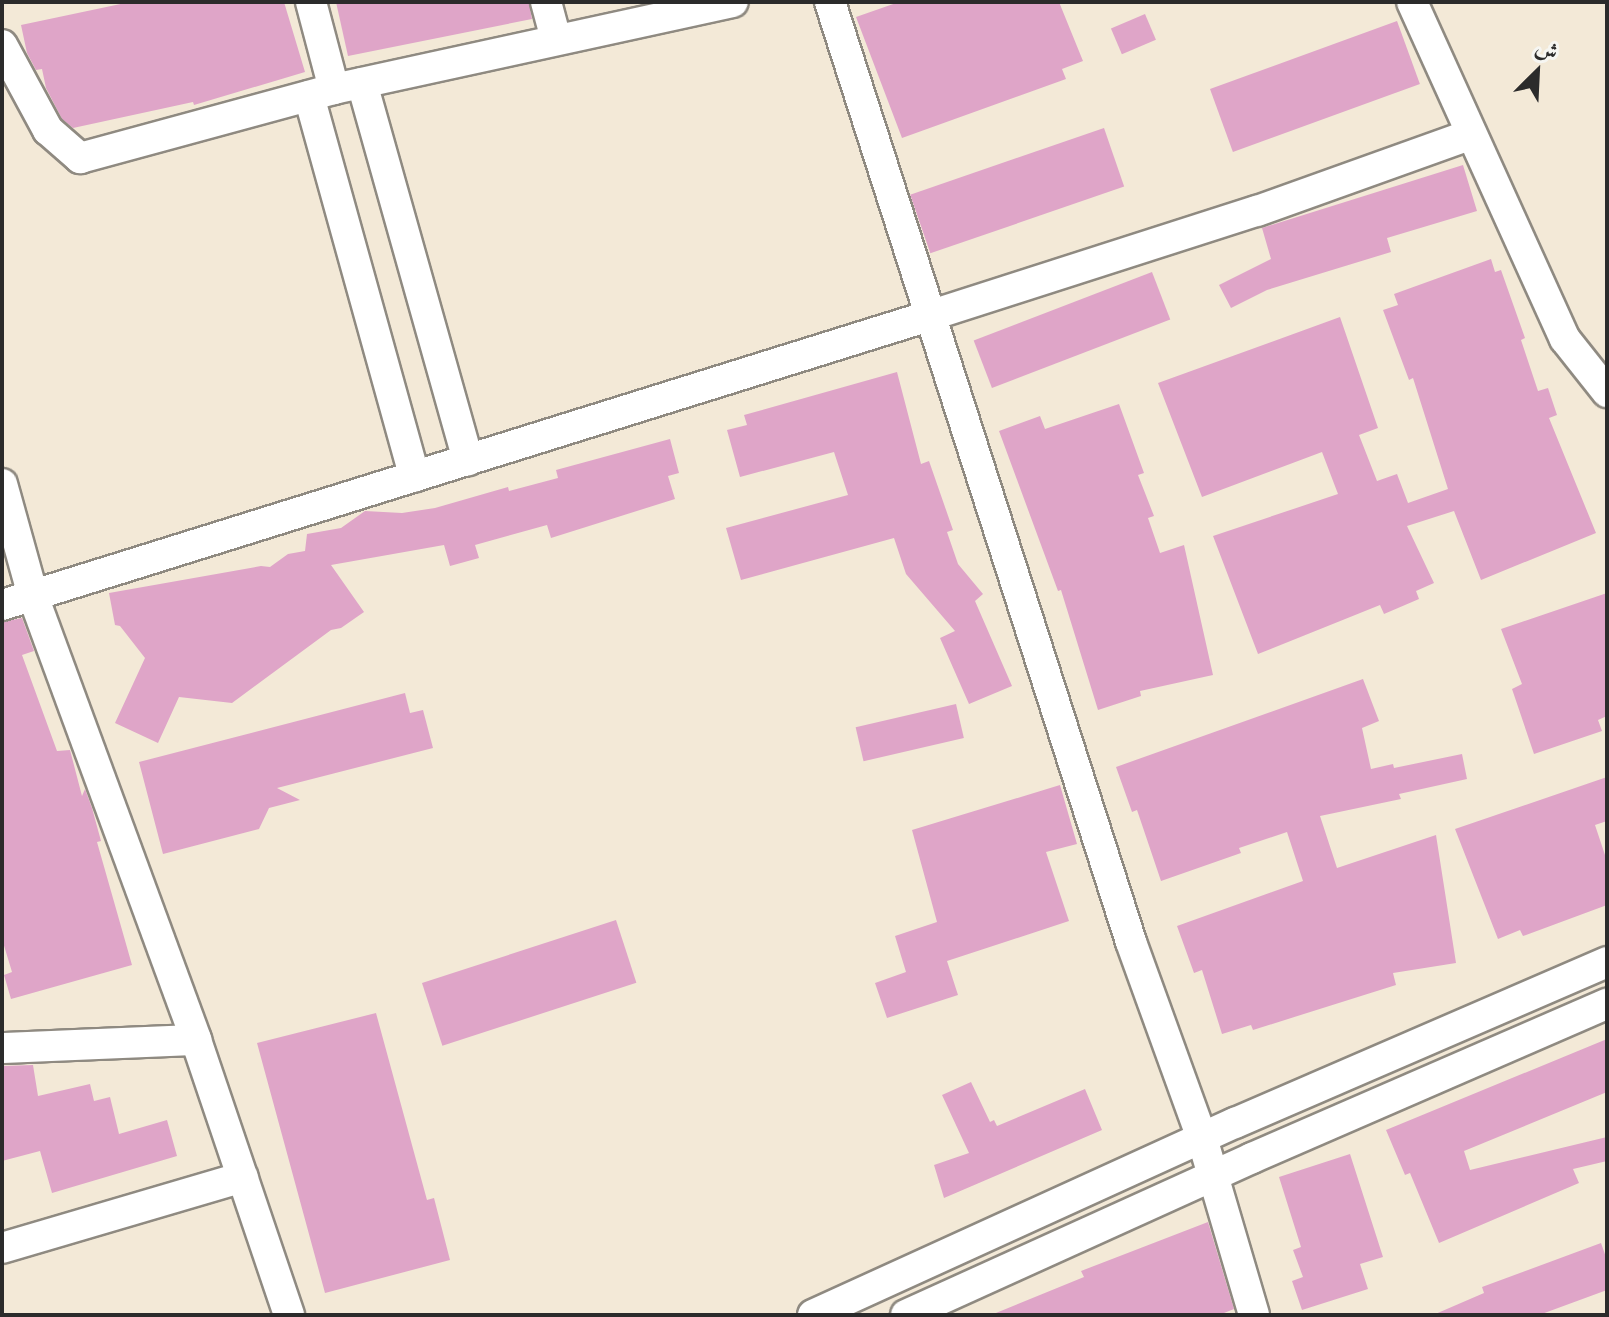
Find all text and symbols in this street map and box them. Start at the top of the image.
north arrow [1497,32,1577,112]
text: ش [1531,33,1562,67]

